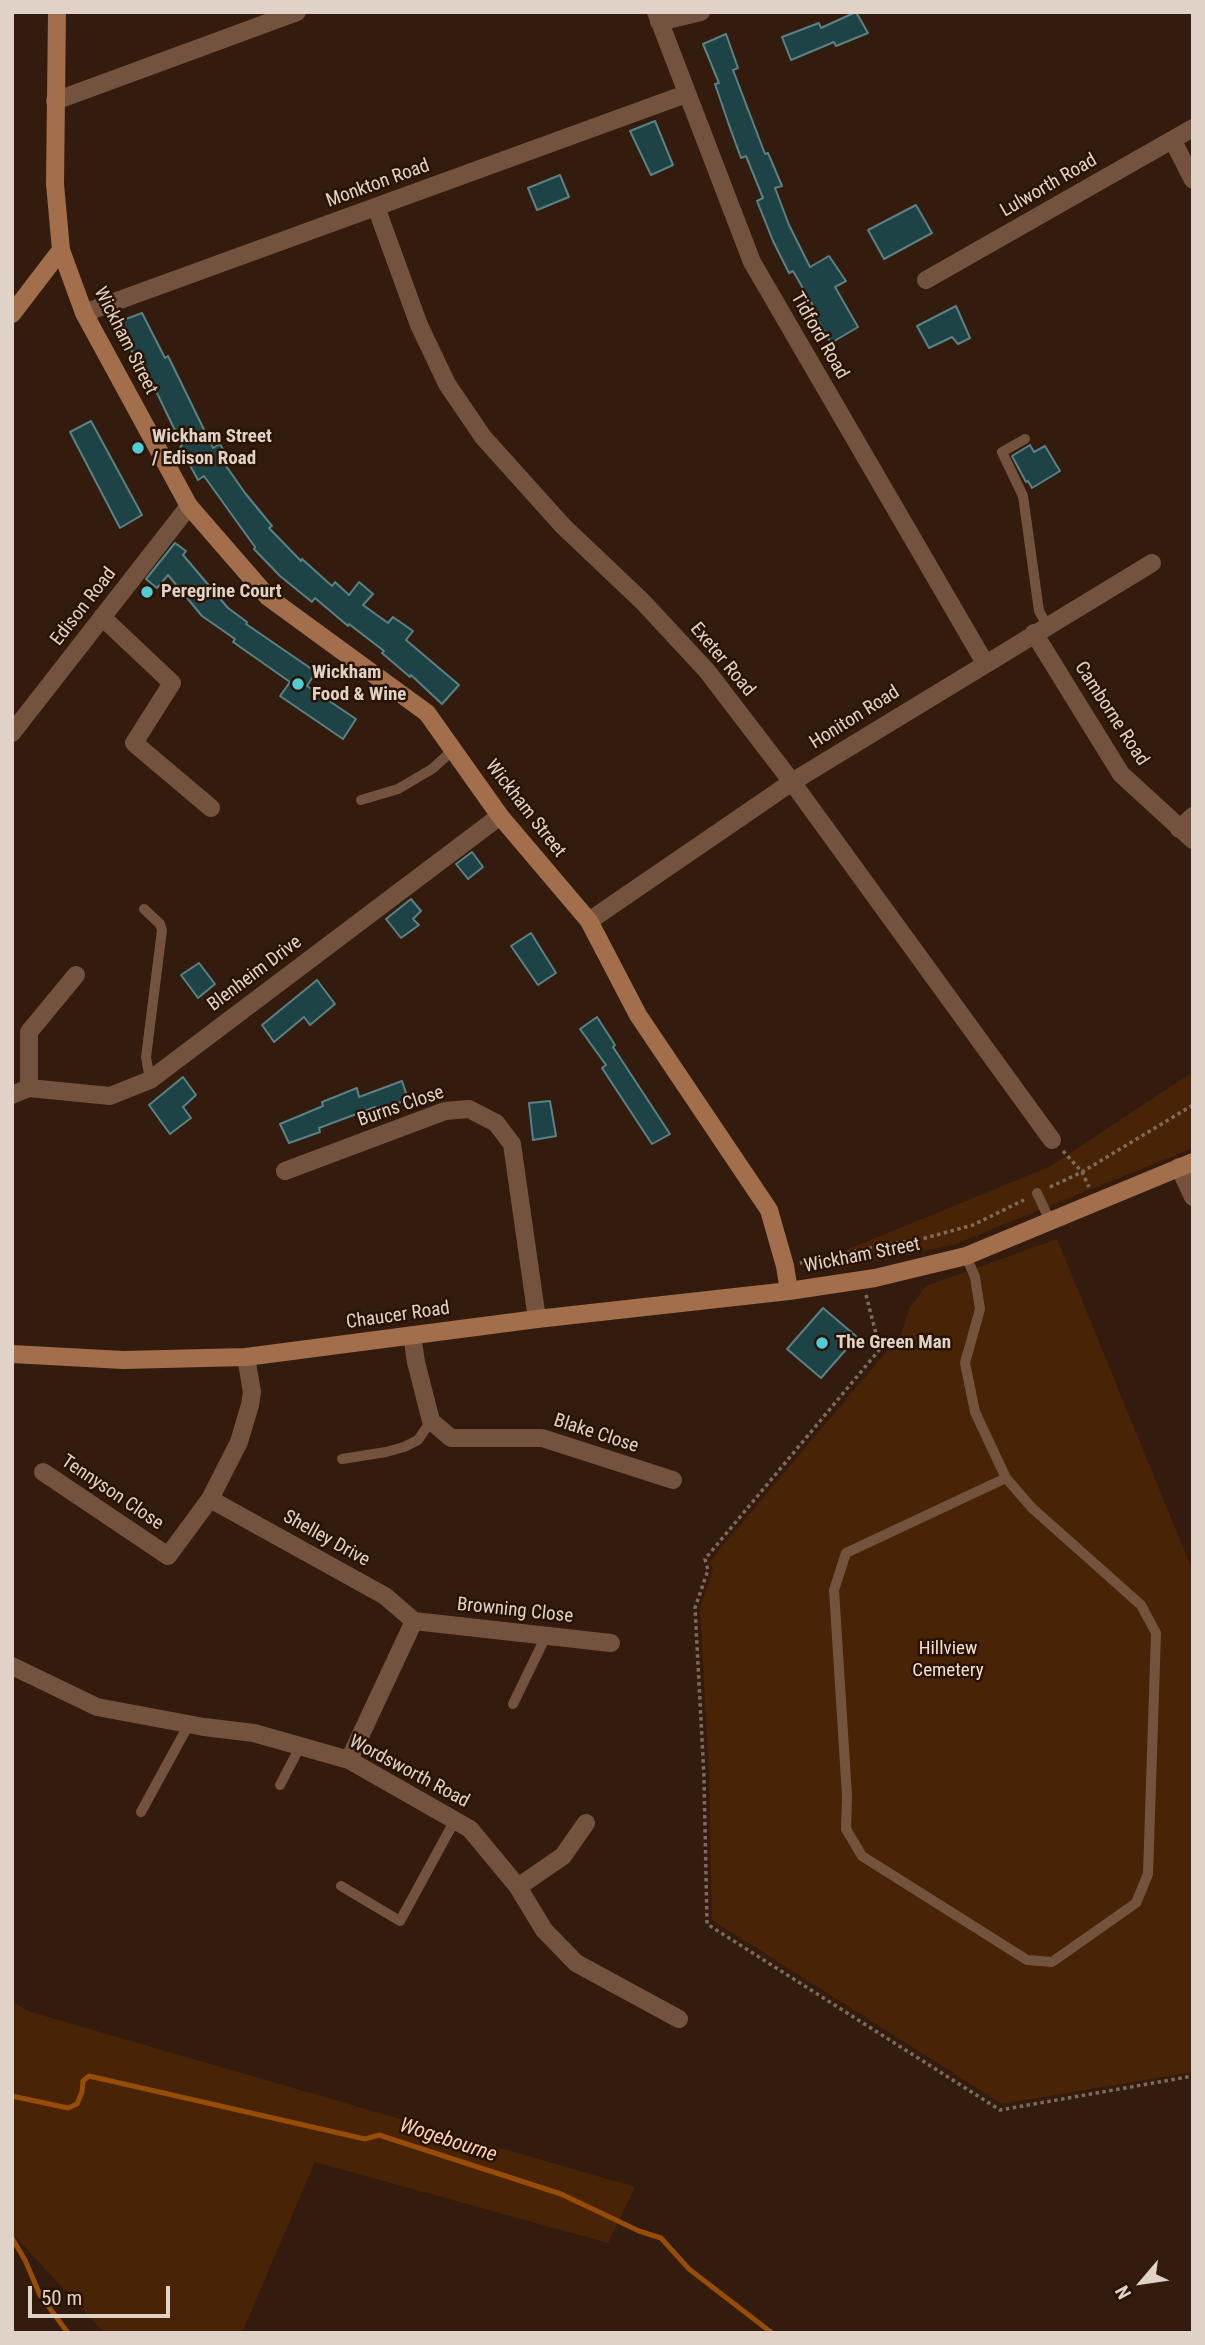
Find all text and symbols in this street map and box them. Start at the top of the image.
street label: Lulworth Road [997,149,1101,223]
street label: Monkton Road [323,155,433,213]
street label: Wickham Street [88,283,162,399]
street label: Tidford Road [785,288,853,384]
place label: Wickham Street / Edison Road [152,426,272,470]
marker: Wickham Street / Edison Road [130,440,146,456]
street label: Edison Road [46,563,122,651]
place label: Peregrine Court [161,581,282,603]
marker: Peregrine Court [139,584,155,600]
street label: Exeter Road [685,618,759,702]
street label: Camborne Road [1069,658,1153,770]
place label: Wickham Food & Wine [312,662,406,706]
marker: Wickham Food & Wine [290,676,306,692]
street label: Honiton Road [806,681,904,755]
street label: Wickham Street [480,756,570,862]
street label: Blenheim Drive [203,931,307,1017]
street label: Burns Close [355,1082,447,1132]
street label: Wickham Street [802,1234,922,1278]
street label: Chaucer Road [345,1297,451,1335]
place label: The Green Man [836,1332,951,1354]
marker: The Green Man [814,1335,830,1351]
street label: Blake Close [551,1410,641,1458]
street label: Tennyson Close [57,1450,167,1536]
street label: Shelley Drive [279,1506,373,1572]
street label: Browning Close [456,1594,574,1628]
park label: Hillview Cemetery [912,1638,984,1682]
street label: Wordsworth Road [345,1731,473,1813]
water label: Wogebourne [396,2113,500,2169]
north arrow [1107,2247,1177,2317]
scale bar [32,2272,173,2316]
text: N [1110,2282,1136,2303]
text: 50 m [41,2286,82,2310]

